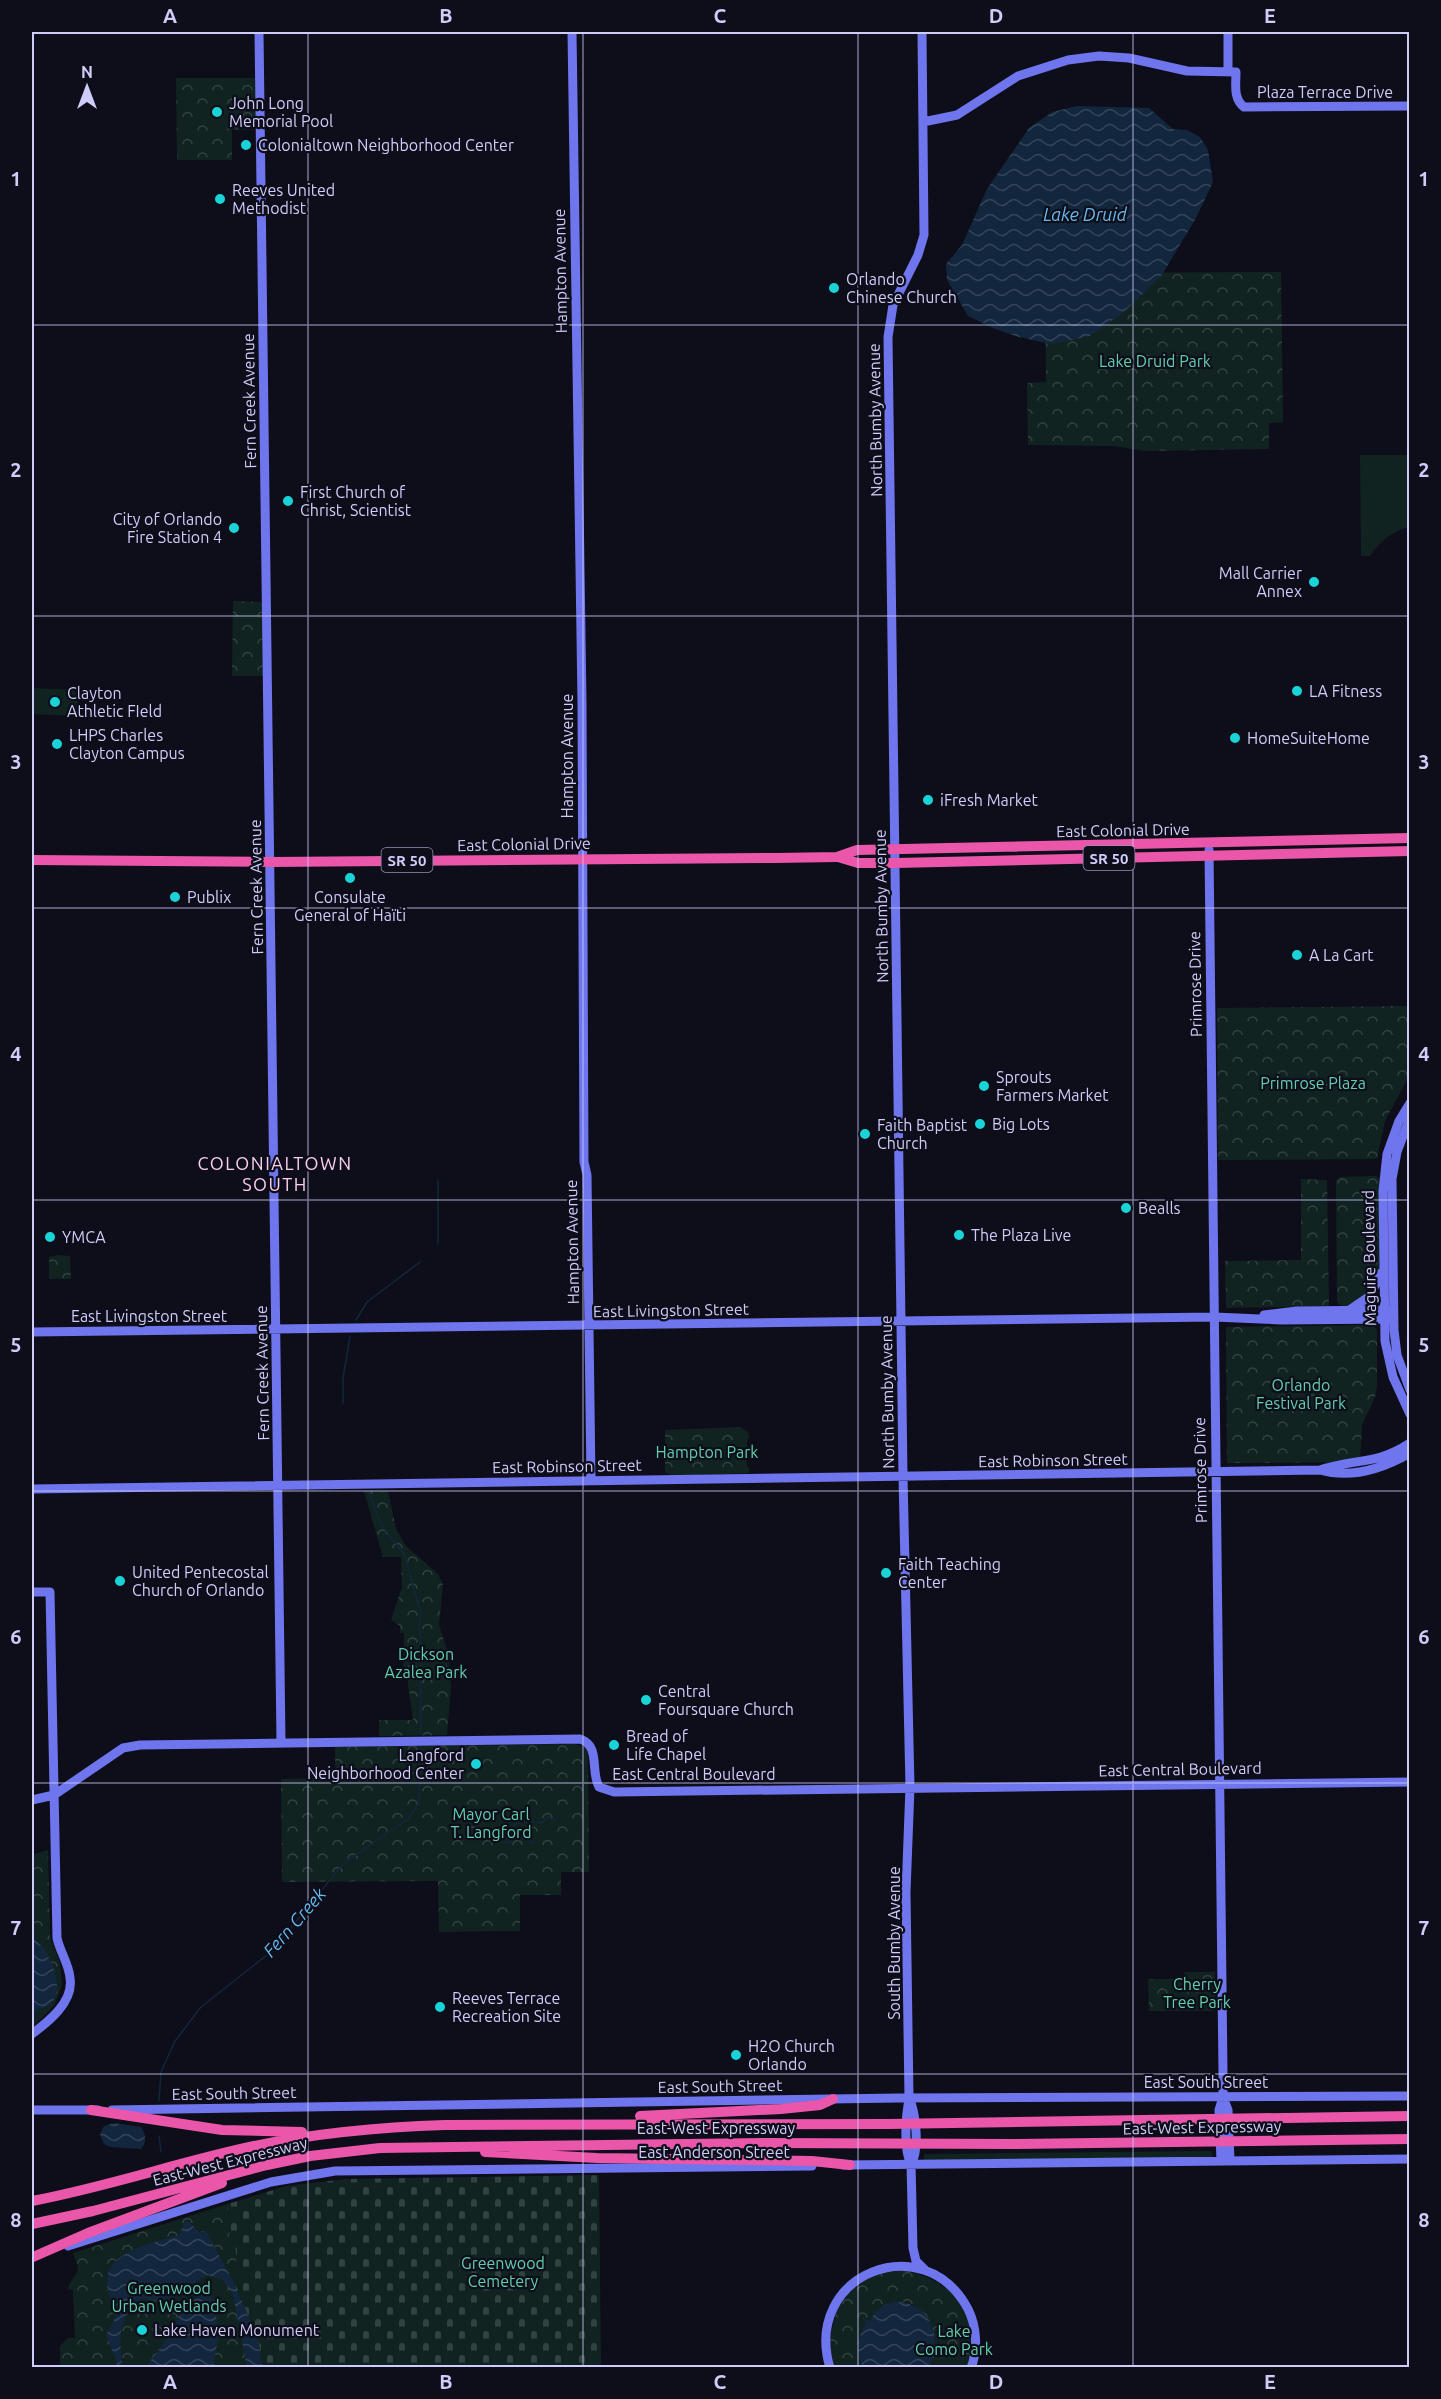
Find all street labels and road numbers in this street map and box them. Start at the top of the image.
street label: Plaza Terrace Drive [1257,83,1393,101]
street label: Hampton Avenue [550,208,570,334]
street label: Fern Creek Avenue [239,333,259,469]
street label: North Bumby Avenue [865,343,885,497]
street label: Hampton Avenue [558,694,576,818]
street label: Fern Creek Avenue [246,819,266,955]
street label: East Colonial Drive [1056,820,1190,840]
street label: North Bumby Avenue [871,829,891,983]
street label: East Colonial Drive [457,834,591,854]
road number: SR 50 [1084,846,1134,870]
road number: SR 50 [382,848,432,872]
street label: Primrose Drive [1185,931,1205,1037]
street label: Hampton Avenue [562,1179,582,1305]
street label: Maguire Boulevard [1359,1190,1379,1326]
street label: East Livingston Street [593,1300,750,1320]
street label: Fern Creek Avenue [252,1305,272,1441]
street label: East Livingston Street [71,1307,228,1325]
street label: North Bumby Avenue [877,1315,897,1469]
street label: Primrose Drive [1190,1417,1210,1523]
street label: East Robinson Street [978,1450,1129,1470]
street label: East Robinson Street [492,1456,643,1476]
street label: East Central Boulevard [1098,1759,1262,1779]
street label: East Central Boulevard [612,1765,776,1783]
street label: South Bumby Avenue [885,1866,903,2020]
street label: East South Street [1144,2073,1269,2091]
street label: East South Street [657,2076,783,2096]
street label: East South Street [171,2083,297,2103]
street label: East-West Expressway [1123,2117,1282,2137]
street label: East-West Expressway [637,2119,796,2137]
street label: East-West Expressway [151,2133,309,2189]
street label: East Anderson Street [638,2143,791,2161]

